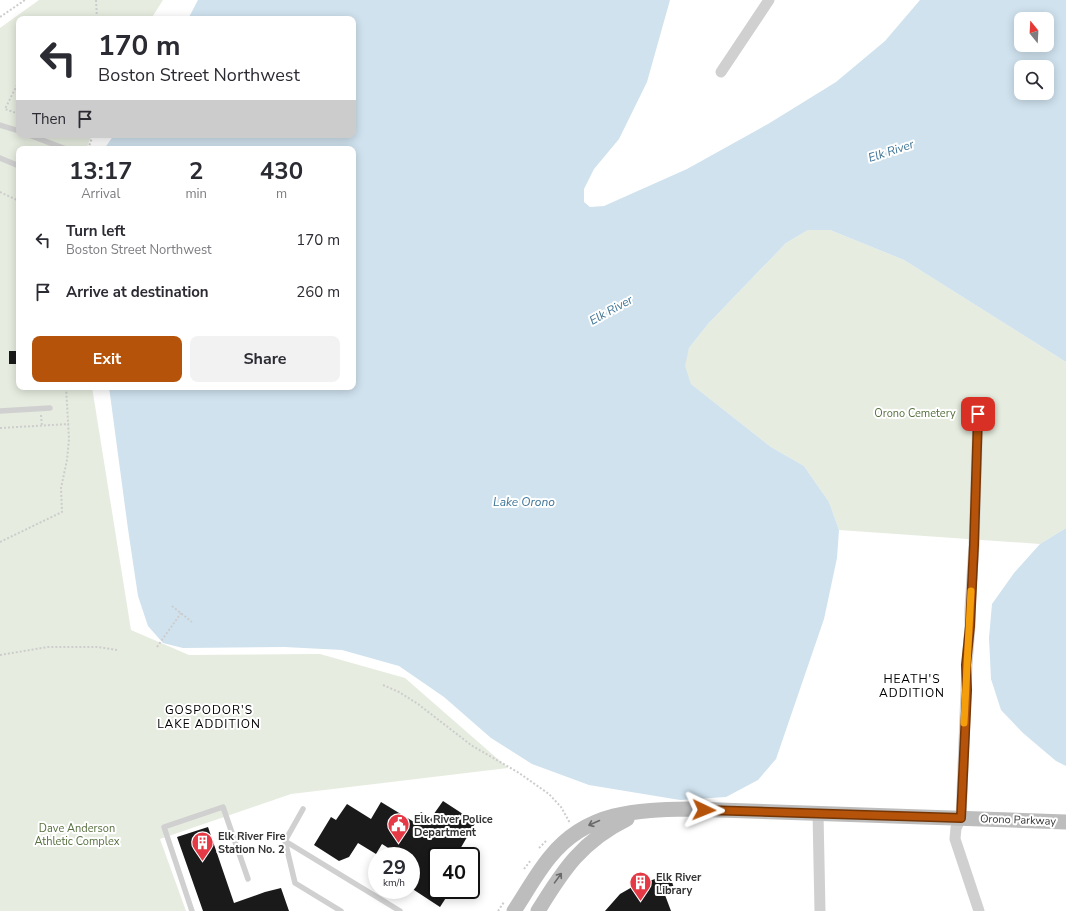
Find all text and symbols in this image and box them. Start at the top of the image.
north arrow [1014,12,1054,52]
map controls [1014,12,1054,100]
text: 170 m [98,27,181,65]
icon: left [32,32,84,84]
button: search [1014,60,1054,100]
text: Boston Street Northwest [98,63,300,87]
icon: arrive [74,108,96,130]
text: Then [32,109,66,129]
water label: Elk River [866,136,917,166]
text: 13:17 [69,155,132,187]
text: 2 [189,155,203,187]
text: 430 [260,155,303,187]
text: Arrival [81,185,120,203]
text: min [185,185,207,203]
text: m [276,185,287,203]
text: Turn left [66,221,125,241]
icon: left [32,229,54,251]
text: 170 m [296,230,340,250]
text: Boston Street Northwest [66,241,212,259]
icon: arrive [32,281,54,303]
text: Arrive at destination [66,282,209,302]
text: 260 m [296,282,340,302]
water label: Elk River [586,291,636,328]
button: Exit [32,336,182,382]
button: Share [190,336,340,382]
pin [961,397,995,431]
icon: arrive [967,403,989,425]
park label: Orono Cemetery [874,406,956,421]
water label: Lake Orono [493,494,555,510]
district label: HEATH'S ADDITION [879,671,945,701]
district label: GOSPODOR'S LAKE ADDITION [157,702,261,732]
position arrow [683,789,725,831]
street label: Orono Parkway [980,811,1057,829]
public building icon: Elk River Police Department [385,812,411,845]
place label: Elk River Police Department [414,812,493,840]
one-way arrow [588,820,600,828]
park label: Dave Anderson Athletic Complex [34,821,120,849]
building icon: Elk River Fire Station No. 2 [190,829,216,862]
place label: Elk River Fire Station No. 2 [218,829,285,857]
speed limit sign: 40 [428,847,480,899]
text: 29 [382,854,406,881]
building icon: Elk River Library [627,870,653,903]
place label: Elk River Library [656,870,702,898]
one-way arrow [554,873,562,884]
text: km/h [383,876,405,890]

